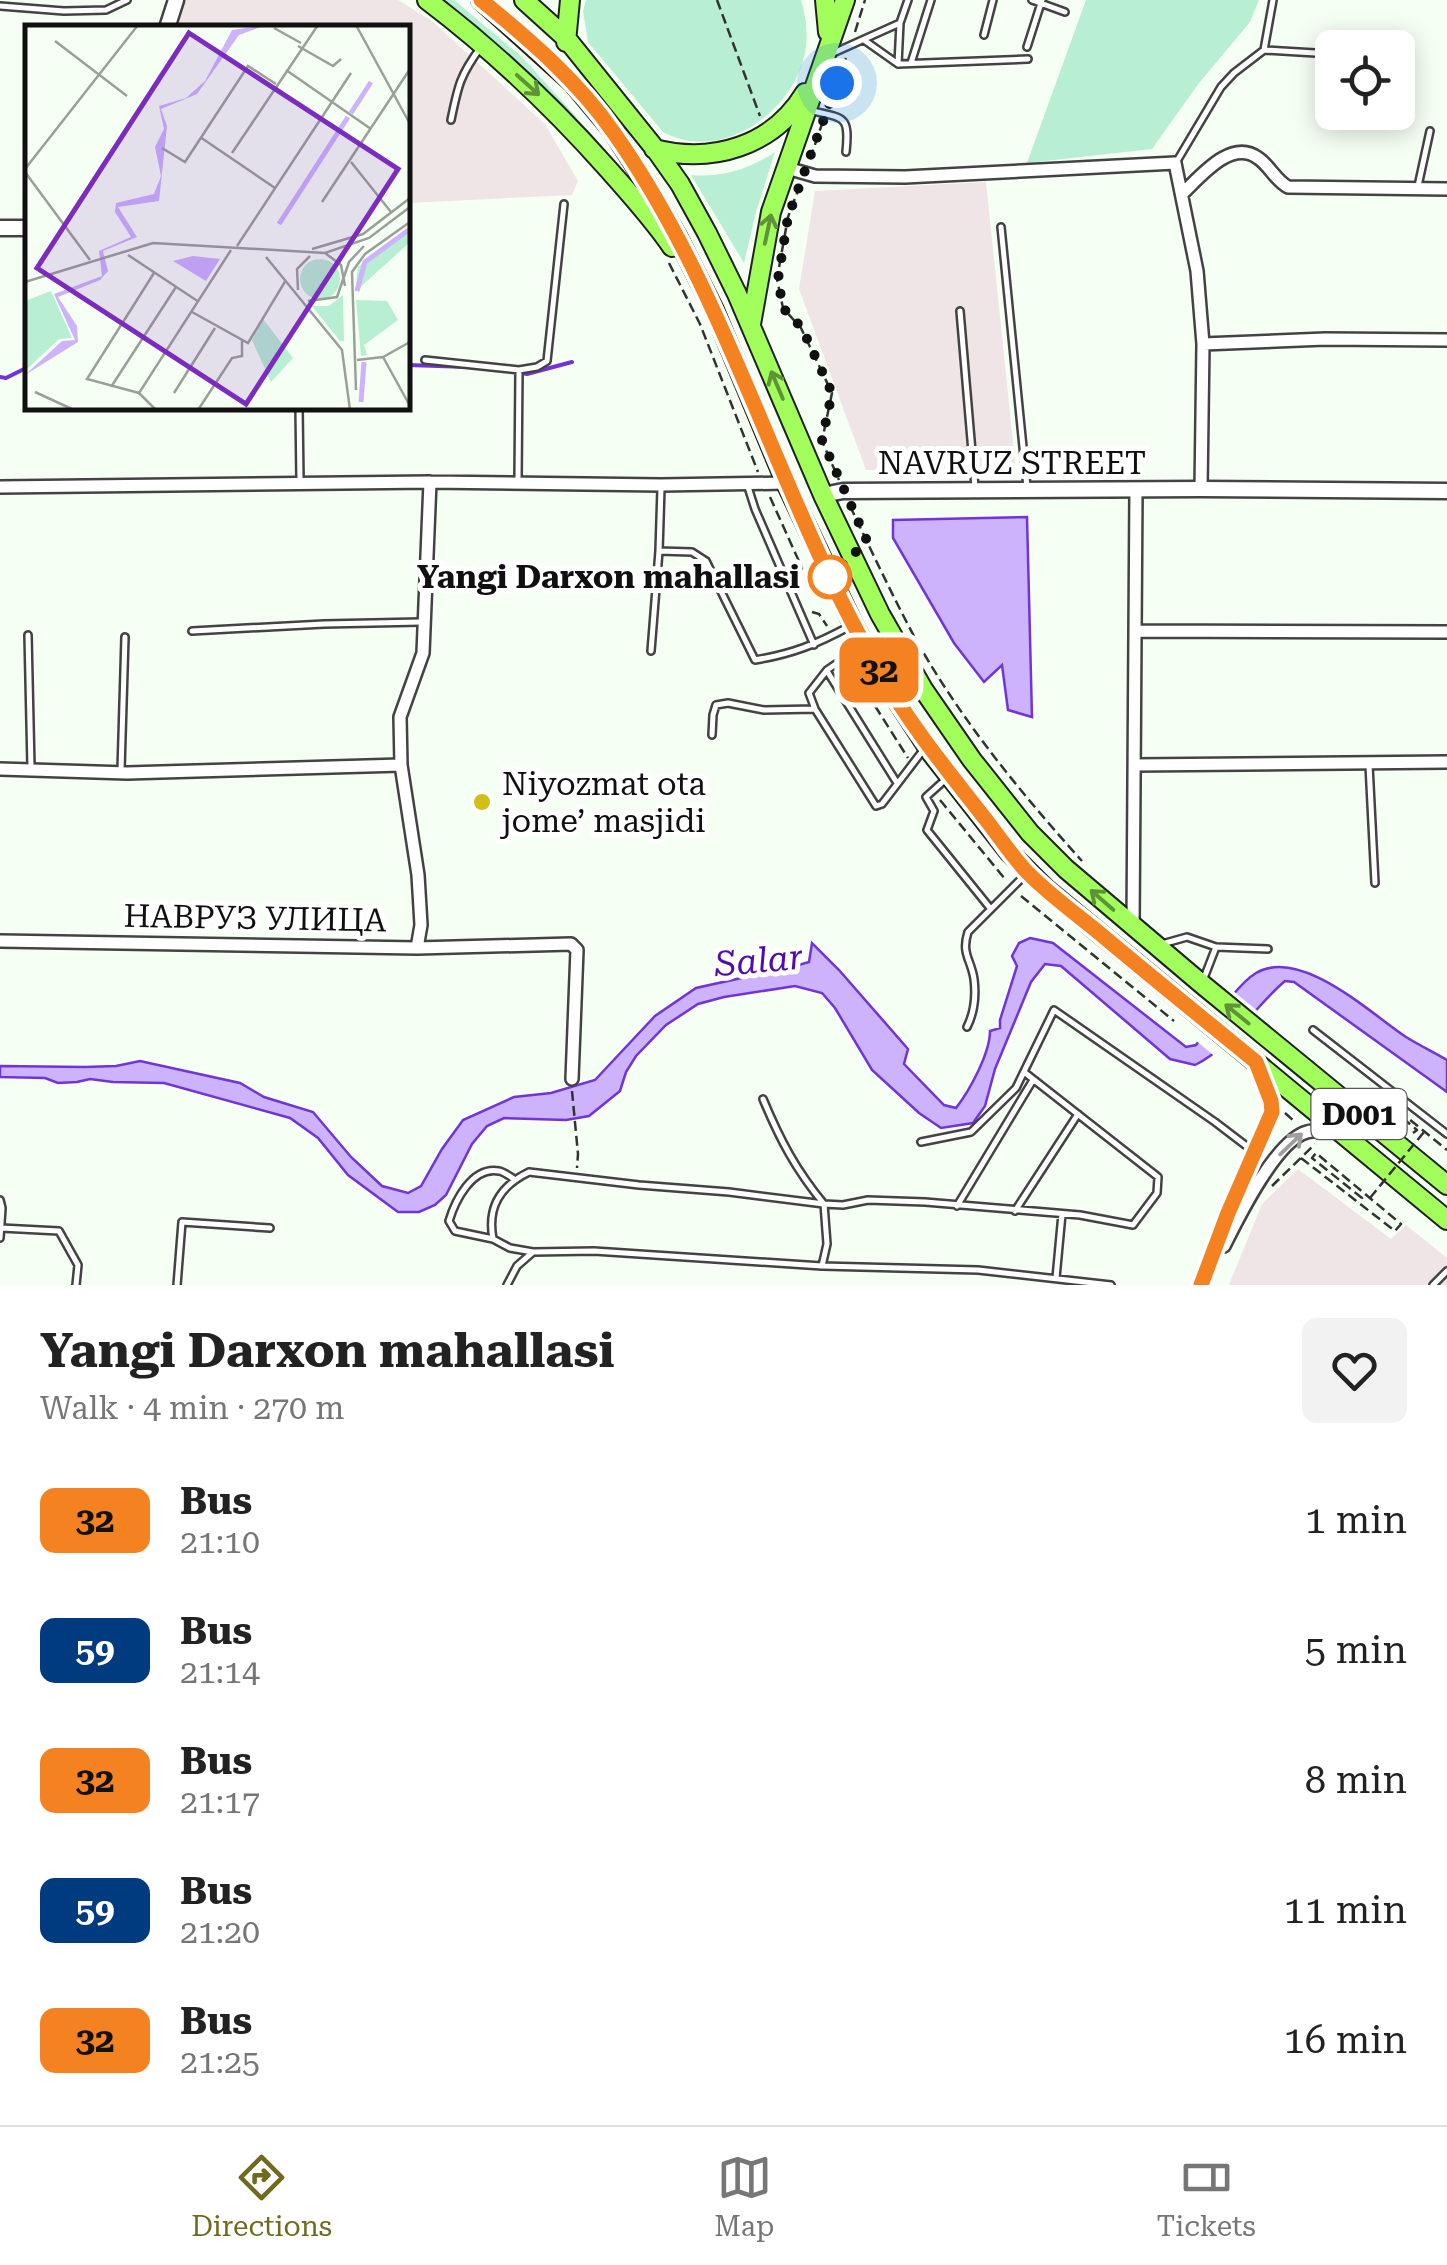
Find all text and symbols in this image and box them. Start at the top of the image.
inset map [25,25,410,410]
map controls [1315,30,1415,130]
button: locate [1315,30,1415,130]
your location [812,58,862,108]
one-way arrow [515,74,540,97]
one-way arrow [759,214,778,246]
one-way arrow [766,370,784,401]
street label: NAVRUZ STREET [878,444,1146,482]
marker: Yangi Darxon mahallasi [809,556,851,598]
place label: Yangi Darxon mahallasi [417,558,800,596]
line badge: 32 [834,638,924,702]
text: 32 [859,650,899,691]
place label: Niyozmat ota jome’ masjidi [500,765,706,840]
marker: Niyozmat ota jome’ masjidi [471,791,493,813]
one-way arrow [1089,889,1115,911]
street label: НАВРУЗ УЛИЦА [123,897,387,939]
water label: Salar [712,937,805,985]
one-way arrow [1225,1003,1251,1025]
road number: D001 [1312,1089,1406,1139]
one-way arrow [1279,1132,1303,1156]
button: heart [1302,1318,1407,1423]
text: Yangi Darxon mahallasi [40,1323,615,1379]
text: Walk · 4 min · 270 m [40,1389,344,1427]
text: Bus [180,1479,252,1523]
text: 1 min [1305,1498,1407,1542]
text: 32 [75,1500,115,1541]
text: 21:10 [180,1523,260,1561]
text: Bus [180,1609,252,1653]
text: 5 min [1305,1628,1407,1672]
text: 59 [75,1630,115,1671]
text: 21:14 [180,1653,260,1691]
text: Bus [180,1739,252,1783]
text: 8 min [1305,1758,1407,1802]
text: 32 [75,1760,115,1801]
text: 21:17 [180,1783,260,1821]
text: Bus [180,1869,252,1913]
text: 11 min [1284,1888,1407,1932]
text: 59 [75,1890,115,1931]
text: 21:20 [180,1913,260,1951]
text: Bus [180,1999,252,2043]
text: 16 min [1284,2018,1407,2062]
text: 32 [75,2020,115,2061]
text: 21:25 [180,2043,260,2081]
tab: Directions [191,2150,332,2243]
tab: Map [714,2150,774,2243]
tab: Tickets [1156,2150,1256,2243]

